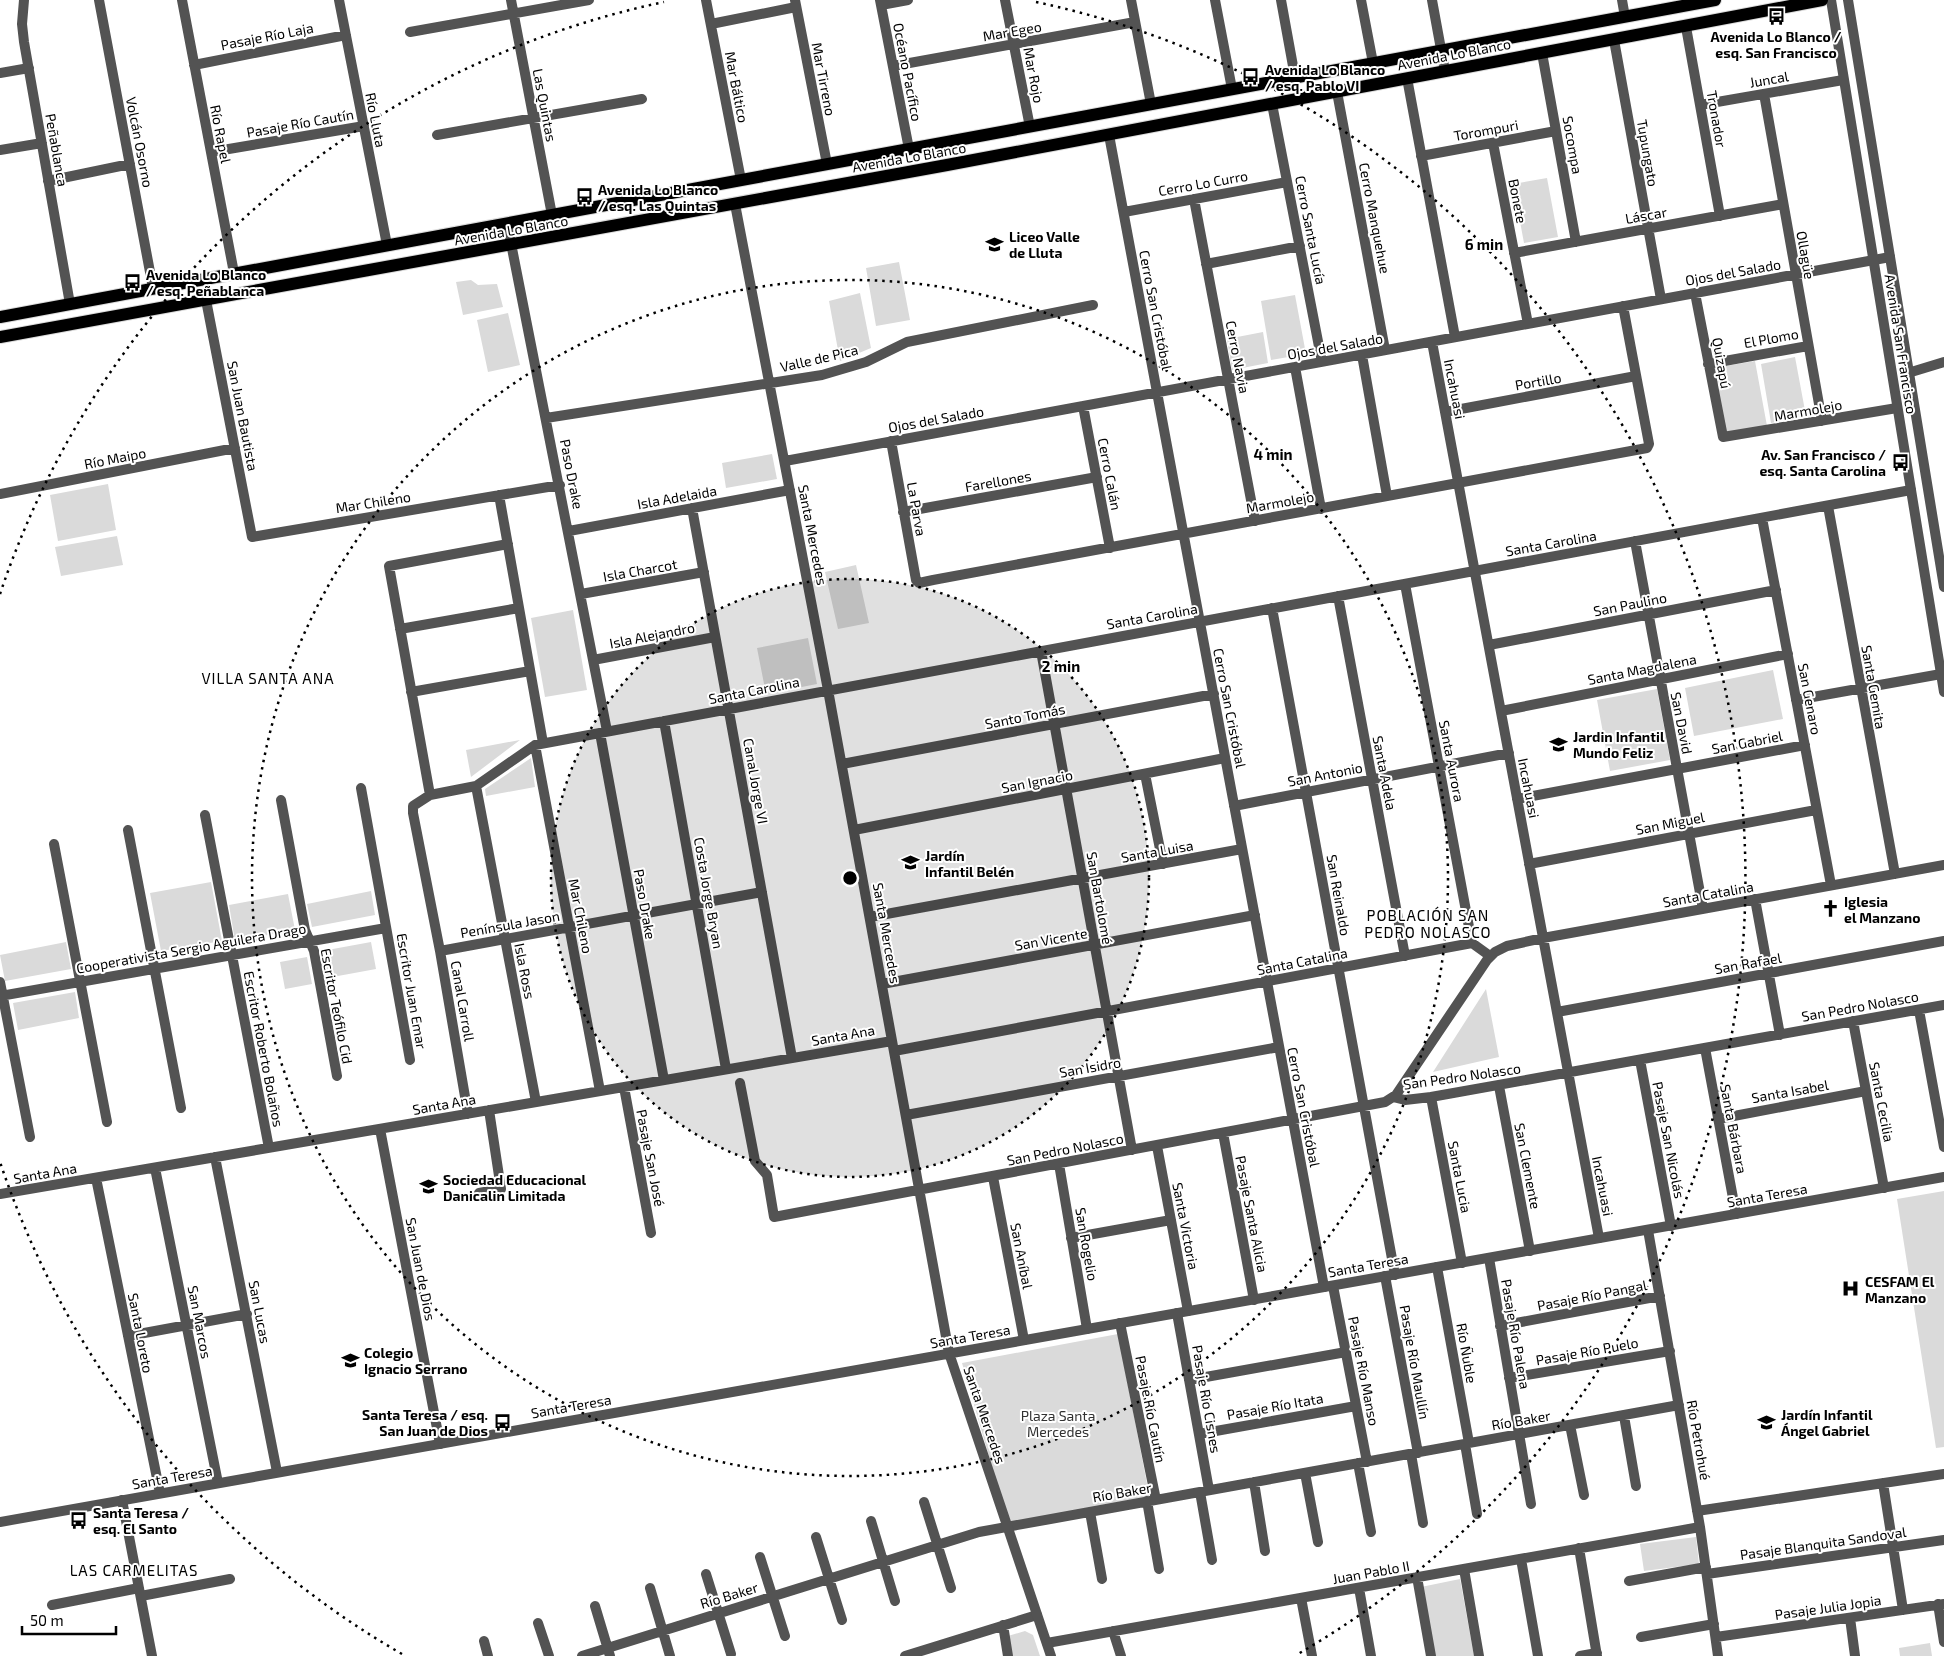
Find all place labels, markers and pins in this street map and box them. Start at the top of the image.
bus stop icon: Avenida Lo Blanco / esq. San Francisco [1766,6,1786,26]
place label: Avenida Lo Blanco / esq. San Francisco [1711,28,1842,61]
place label: Avenida Lo Blanco / esq. Pablo VI [1265,61,1385,94]
bus stop icon: Avenida Lo Blanco / esq. Pablo VI [1241,67,1261,87]
place label: Avenida Lo Blanco / esq. Las Quintas [598,181,718,215]
bus stop icon: Avenida Lo Blanco / esq. Las Quintas [574,187,594,207]
place label: Liceo Valle de Lluta [1009,228,1080,261]
school or university icon: Liceo Valle de Lluta [985,234,1005,254]
place label: Avenida Lo Blanco / esq. Peñablanca [146,266,266,299]
bus stop icon: Avenida Lo Blanco / esq. Peñablanca [122,272,142,292]
place label: Av. San Francisco / esq. Santa Carolina [1759,446,1886,479]
bus stop icon: Av. San Francisco / esq. Santa Carolina [1890,452,1910,472]
place label: Jardin Infantil Mundo Feliz [1573,728,1665,761]
school or university icon: Jardin Infantil Mundo Feliz [1549,734,1569,754]
place label: Jardín Infantil Belén [925,847,1014,880]
school or university icon: Jardín Infantil Belén [901,853,921,873]
centre of rings [841,869,859,887]
place label: Iglesia el Manzano [1844,893,1920,926]
church icon: Iglesia el Manzano [1820,899,1840,919]
place label: Sociedad Educacional Danicalin Limitada [443,1171,587,1204]
school or university icon: Sociedad Educacional Danicalin Limitada [419,1177,439,1197]
place label: CESFAM El Manzano [1865,1273,1935,1306]
hospital icon: CESFAM El Manzano [1841,1279,1861,1299]
place label: Colegio Ignacio Serrano [364,1344,468,1377]
school or university icon: Colegio Ignacio Serrano [340,1350,360,1370]
place label: Santa Teresa / esq. San Juan de Dios [362,1406,488,1439]
place label: Jardín Infantil Ángel Gabriel [1781,1406,1873,1439]
bus stop icon: Santa Teresa / esq. San Juan de Dios [492,1412,512,1432]
school or university icon: Jardín Infantil Ángel Gabriel [1757,1412,1777,1432]
place label: Santa Teresa / esq. El Santo [93,1504,189,1537]
bus stop icon: Santa Teresa / esq. El Santo [69,1510,89,1530]

